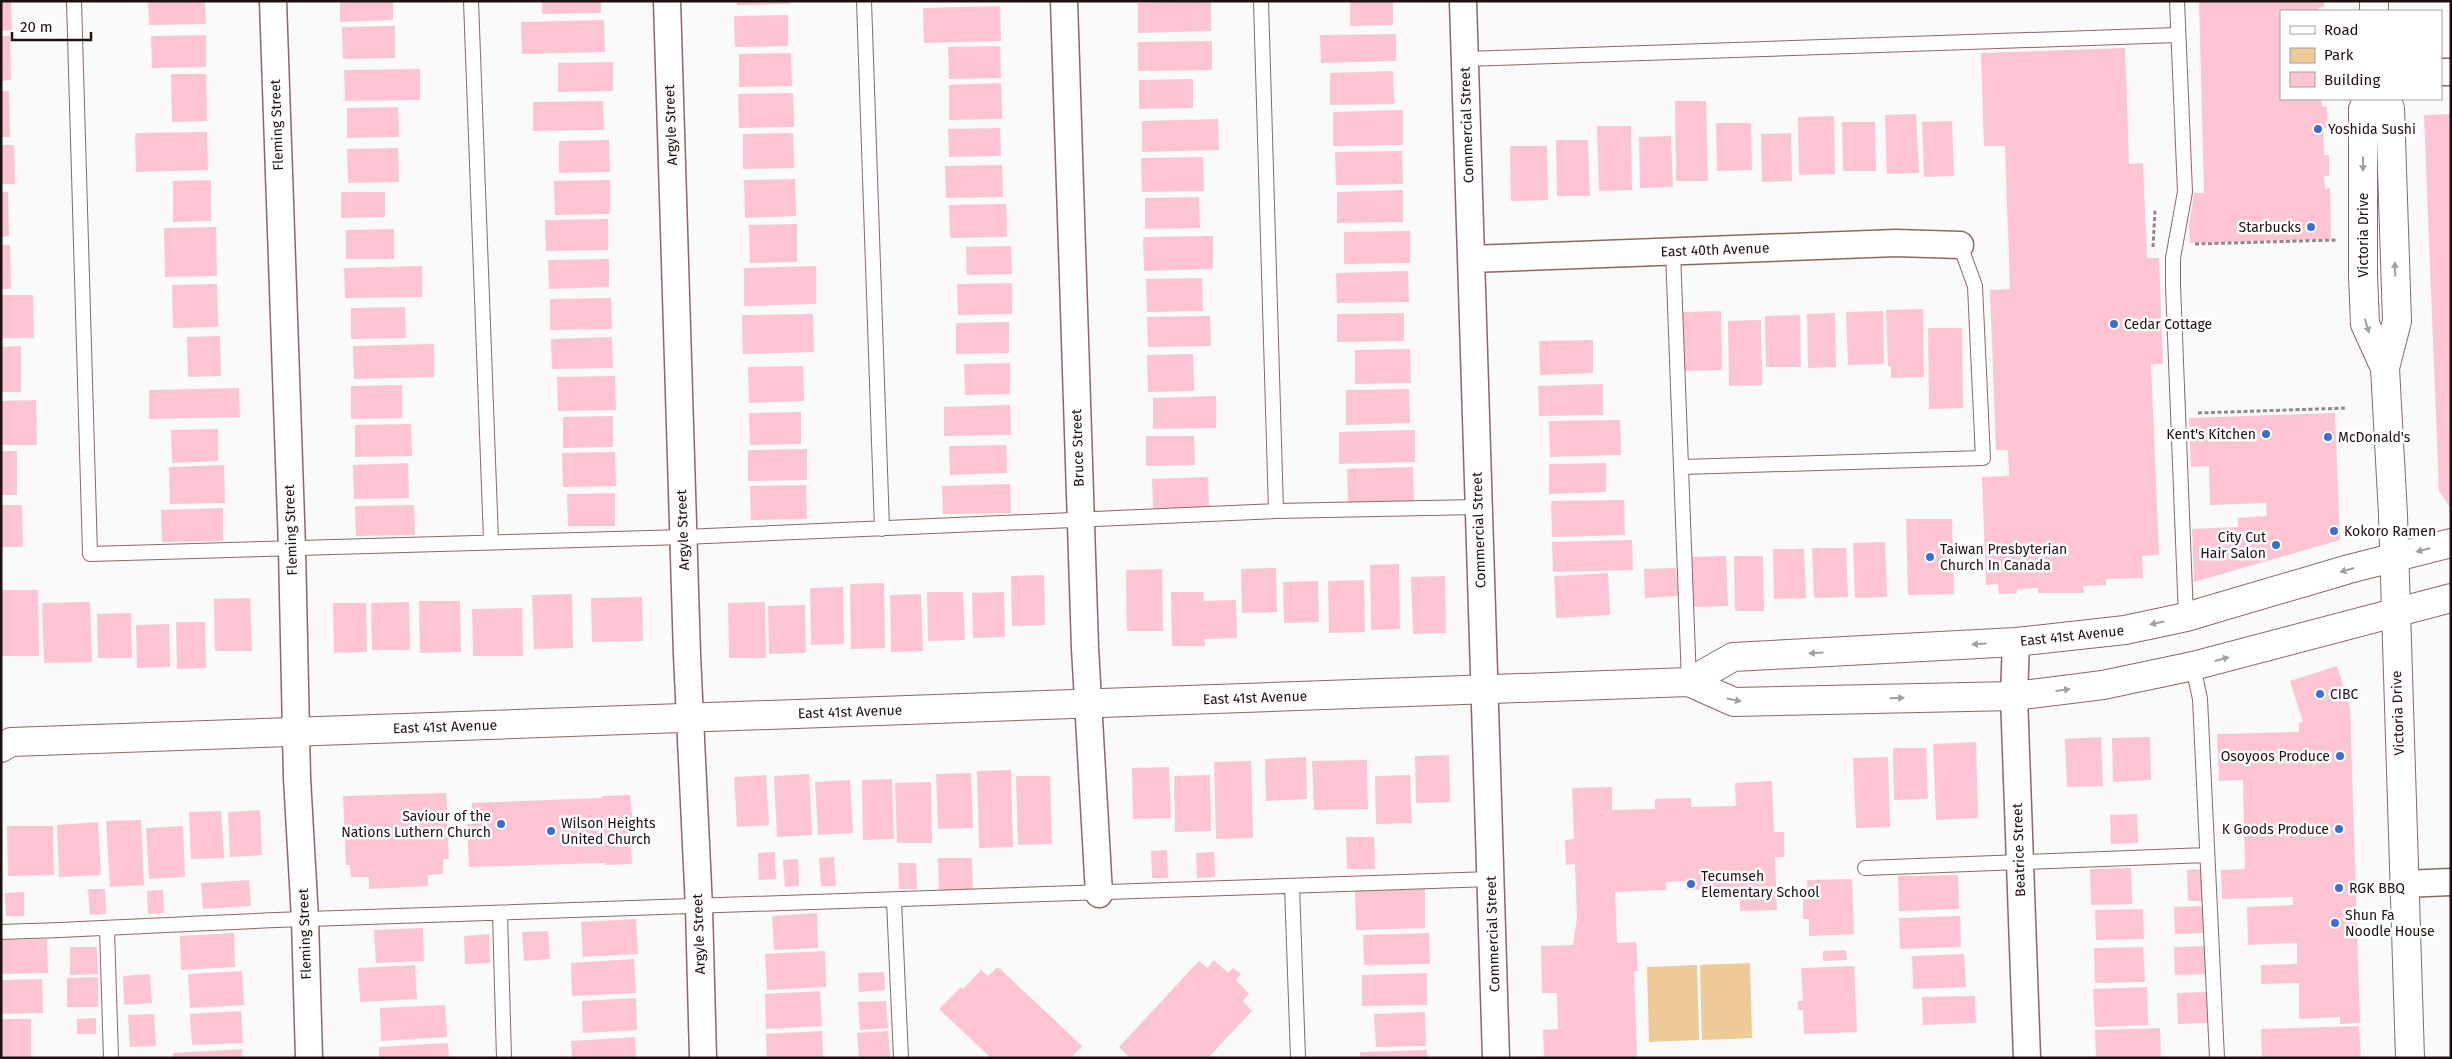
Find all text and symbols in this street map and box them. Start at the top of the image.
scale bar [12,10,91,42]
legend [2280,10,2442,100]
text: 20 m [20,18,53,36]
text: Road [2324,21,2359,39]
text: Park [2324,46,2354,64]
street label: Commercial Street [1456,66,1478,183]
text: Building [2324,71,2380,89]
street label: Fleming Street [267,78,287,171]
street label: Argyle Street [661,83,681,166]
place label: Yoshida Sushi [2328,121,2416,138]
marker: Yoshida Sushi [2312,123,2324,135]
one-way arrow [2359,156,2367,172]
street label: Victoria Drive [2355,193,2372,277]
place label: Starbucks [2239,219,2301,236]
marker: Starbucks [2305,221,2317,233]
street label: East 40th Avenue [1660,240,1770,260]
one-way arrow [2391,261,2399,277]
place label: Cedar Cottage [2124,316,2212,333]
marker: Cedar Cottage [2108,318,2120,330]
one-way arrow [2364,319,2372,334]
street label: Bruce Street [1068,408,1088,487]
place label: Kent's Kitchen [2166,426,2256,443]
marker: Kent's Kitchen [2260,428,2272,440]
place label: McDonald's [2338,429,2411,446]
marker: McDonald's [2322,431,2334,443]
street label: Commercial Street [1468,471,1490,588]
street label: Fleming Street [281,483,301,576]
street label: Argyle Street [673,488,693,571]
place label: Kokoro Ramen [2344,523,2436,540]
marker: Kokoro Ramen [2328,525,2340,537]
place label: City Cut Hair Salon [2200,529,2267,562]
marker: City Cut Hair Salon [2270,539,2282,551]
place label: Taiwan Presbyterian Church In Canada [1940,541,2067,574]
one-way arrow [2415,547,2430,555]
marker: Taiwan Presbyterian Church In Canada [1924,551,1936,563]
one-way arrow [2340,566,2355,574]
one-way arrow [2150,619,2165,627]
street label: East 41st Avenue [2019,622,2125,650]
one-way arrow [1970,641,1986,649]
one-way arrow [1808,649,1824,657]
one-way arrow [2214,654,2229,662]
street label: Victoria Drive [2388,670,2408,756]
one-way arrow [2055,686,2071,694]
place label: CIBC [2330,686,2358,703]
street label: East 41st Avenue [1202,688,1308,708]
marker: CIBC [2314,688,2326,700]
one-way arrow [1889,694,1905,702]
one-way arrow [1727,696,1743,704]
street label: East 41st Avenue [797,702,903,722]
street label: East 41st Avenue [392,717,498,737]
place label: Osoyoos Produce [2221,748,2330,765]
marker: Osoyoos Produce [2334,750,2346,762]
street label: Beatrice Street [2009,802,2029,897]
place label: Saviour of the Nations Luthern Church [341,808,491,841]
place label: Wilson Heights United Church [561,815,656,848]
marker: Saviour of the Nations Luthern Church [495,818,507,830]
place label: K Goods Produce [2222,821,2329,838]
marker: K Goods Produce [2333,823,2345,835]
marker: Wilson Heights United Church [545,825,557,837]
place label: Tecumseh Elementary School [1701,868,1819,901]
street label: Commercial Street [1482,875,1504,992]
marker: Tecumseh Elementary School [1685,878,1697,890]
place label: RGK BBQ [2349,880,2405,897]
marker: RGK BBQ [2333,882,2345,894]
street label: Fleming Street [295,887,315,980]
street label: Argyle Street [689,892,709,975]
place label: Shun Fa Noodle House [2345,907,2435,940]
marker: Shun Fa Noodle House [2329,917,2341,929]

